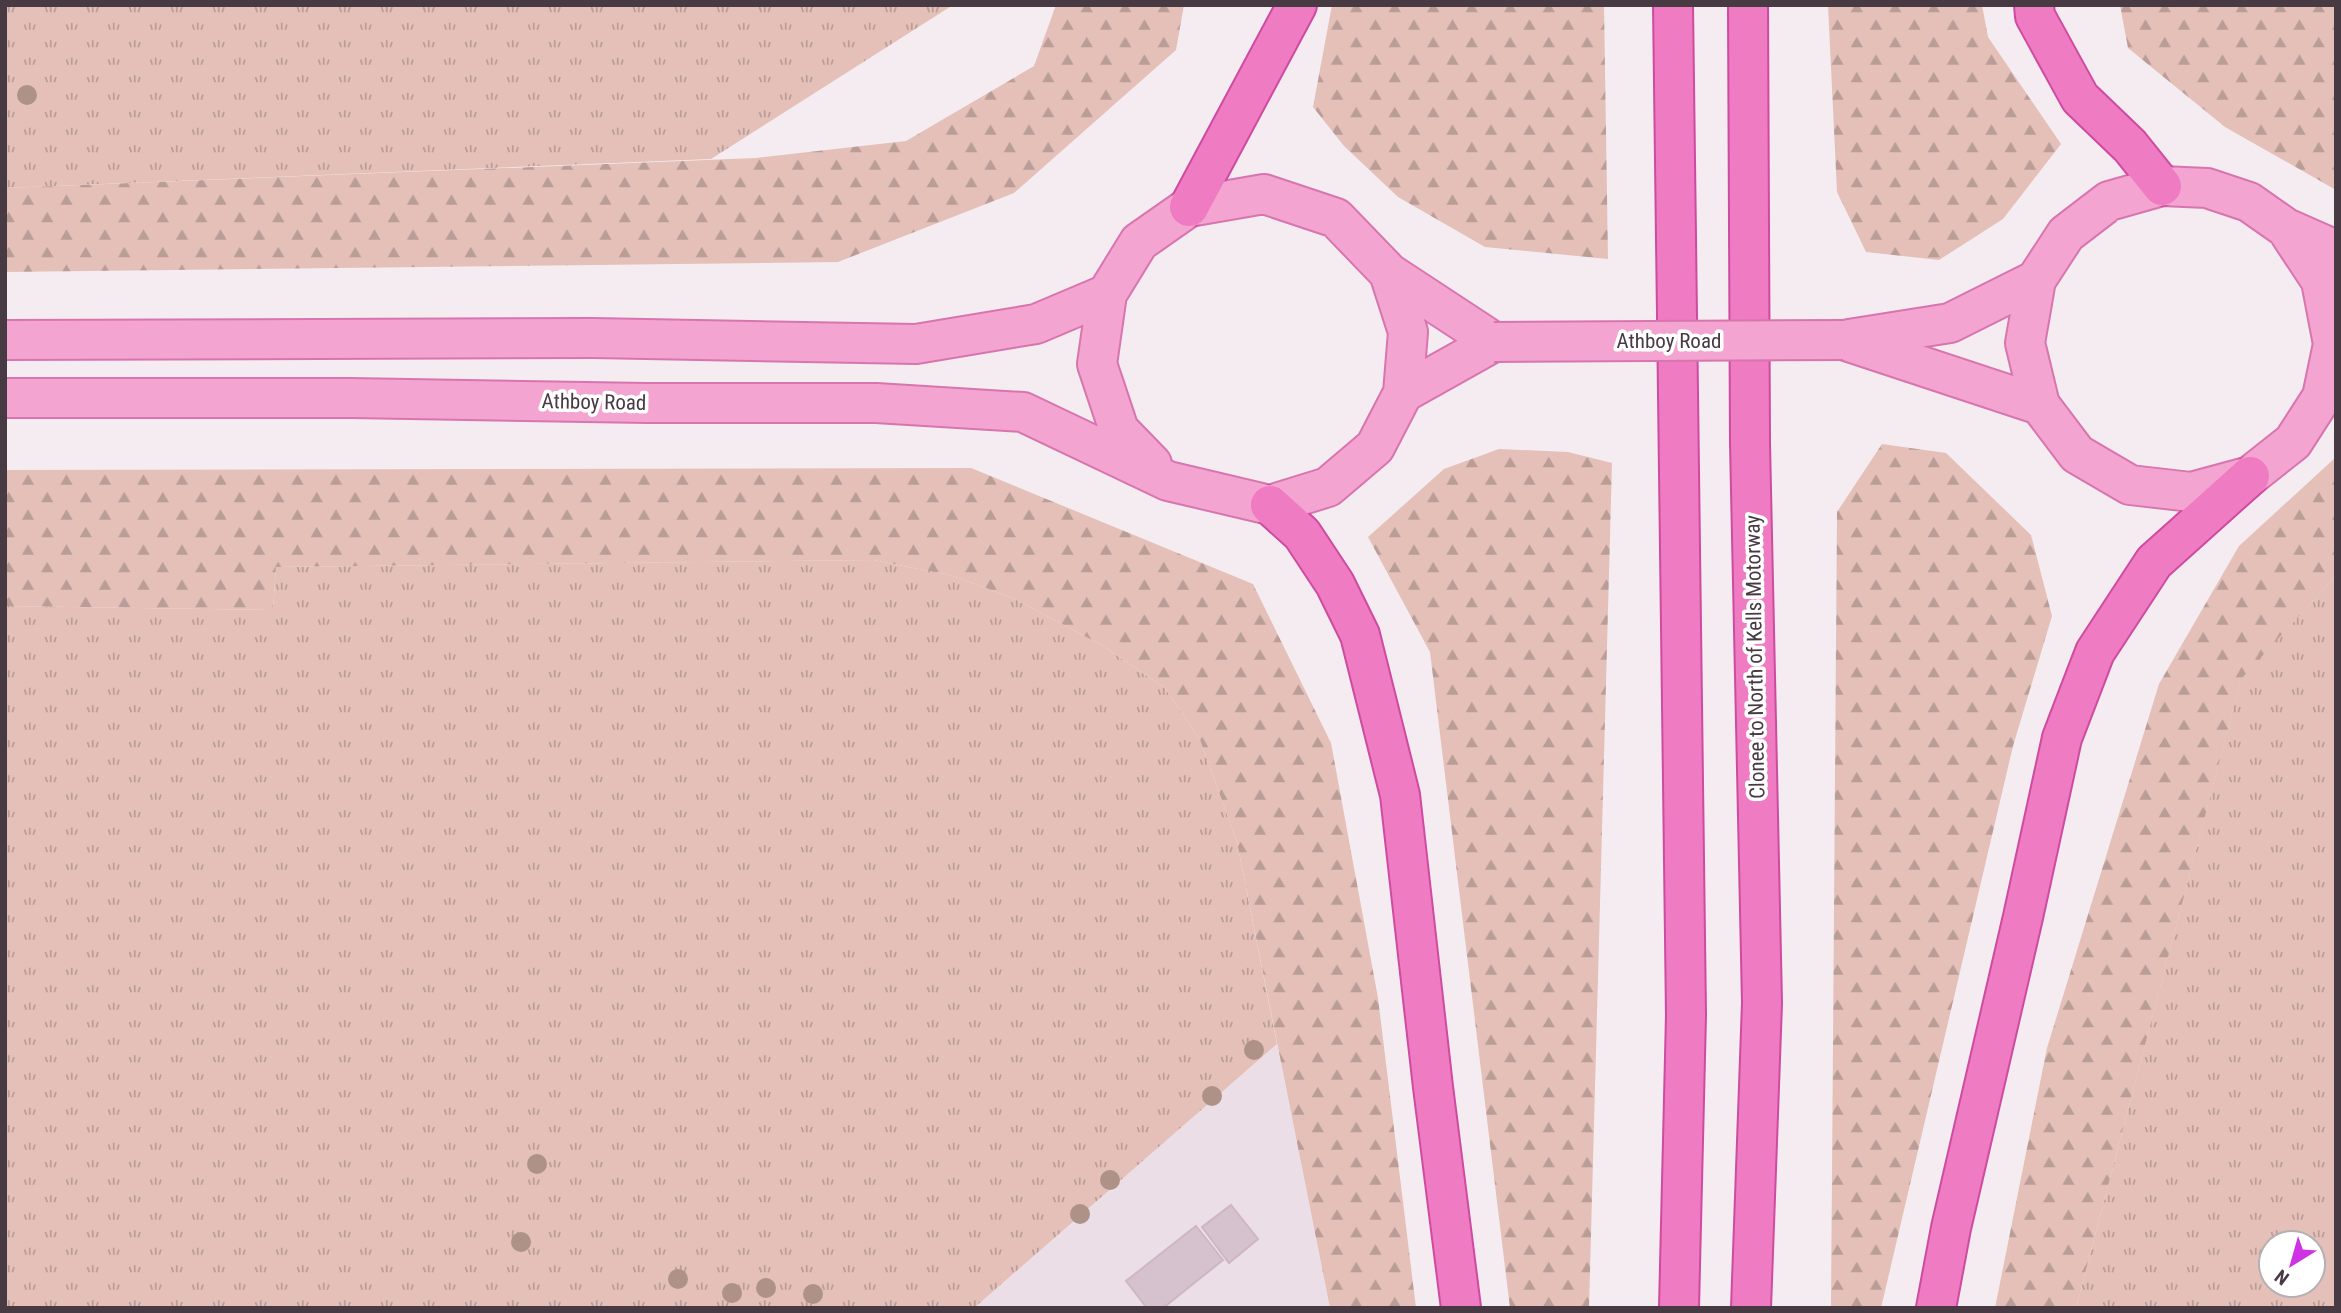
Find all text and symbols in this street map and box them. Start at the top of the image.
street label: Athboy Road [1617,329,1721,353]
street label: Athboy Road [541,389,647,415]
street label: Clonee to North of Kells Motorway [1741,515,1769,799]
north arrow [2257,1229,2327,1299]
text: N [2271,1264,2294,1290]

